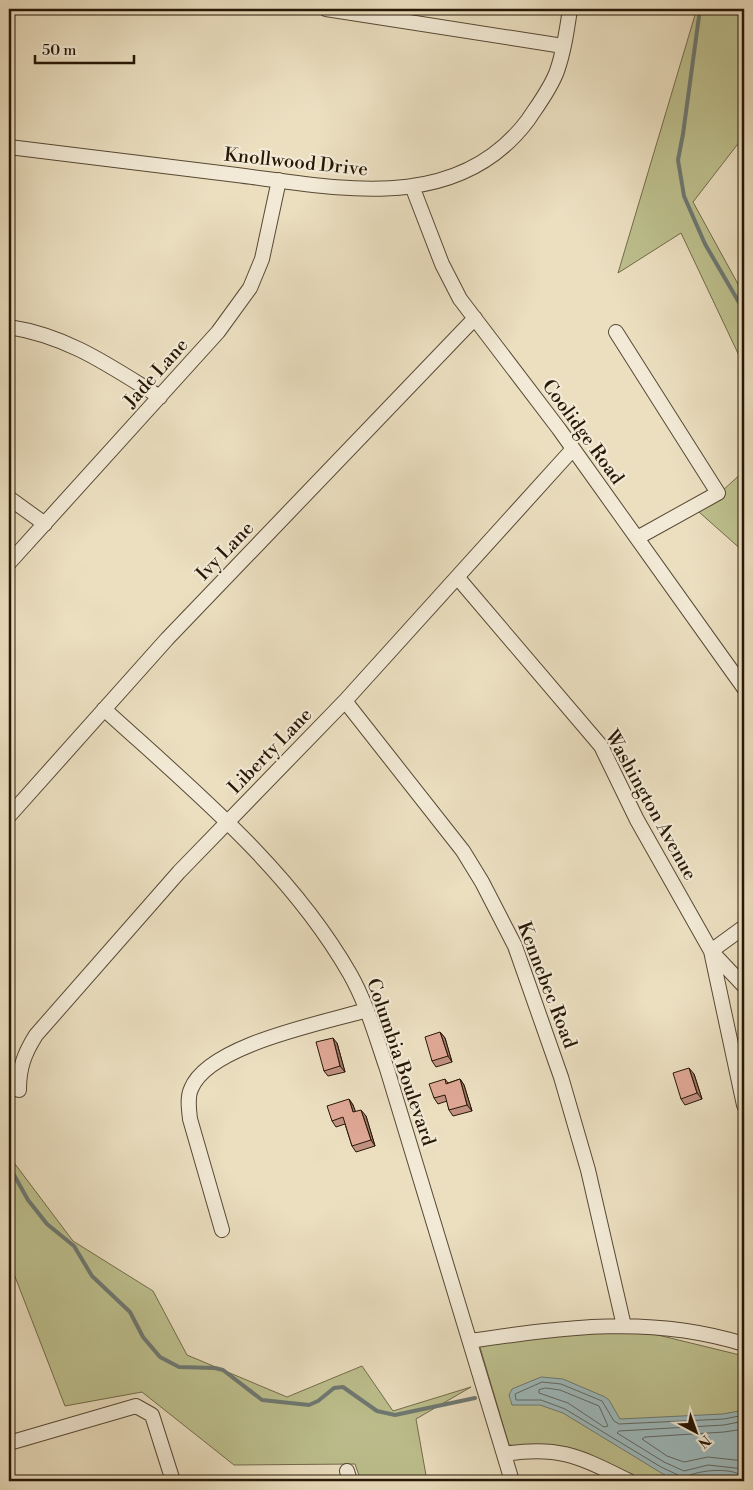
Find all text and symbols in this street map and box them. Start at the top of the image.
scale bar [35,32,134,64]
text: 50 m [42,41,76,60]
street label: Knollwood Drive [223,143,369,181]
street label: Jade Lane [118,333,193,413]
street label: Coolidge Road [537,375,629,489]
street label: Ivy Lane [191,516,259,586]
street label: Liberty Lane [223,703,317,799]
street label: Washington Avenue [599,725,702,884]
street label: Kennebec Road [512,918,582,1052]
street label: Columbia Boulevard [361,975,441,1149]
north arrow [670,1408,720,1458]
text: N [694,1431,714,1451]

